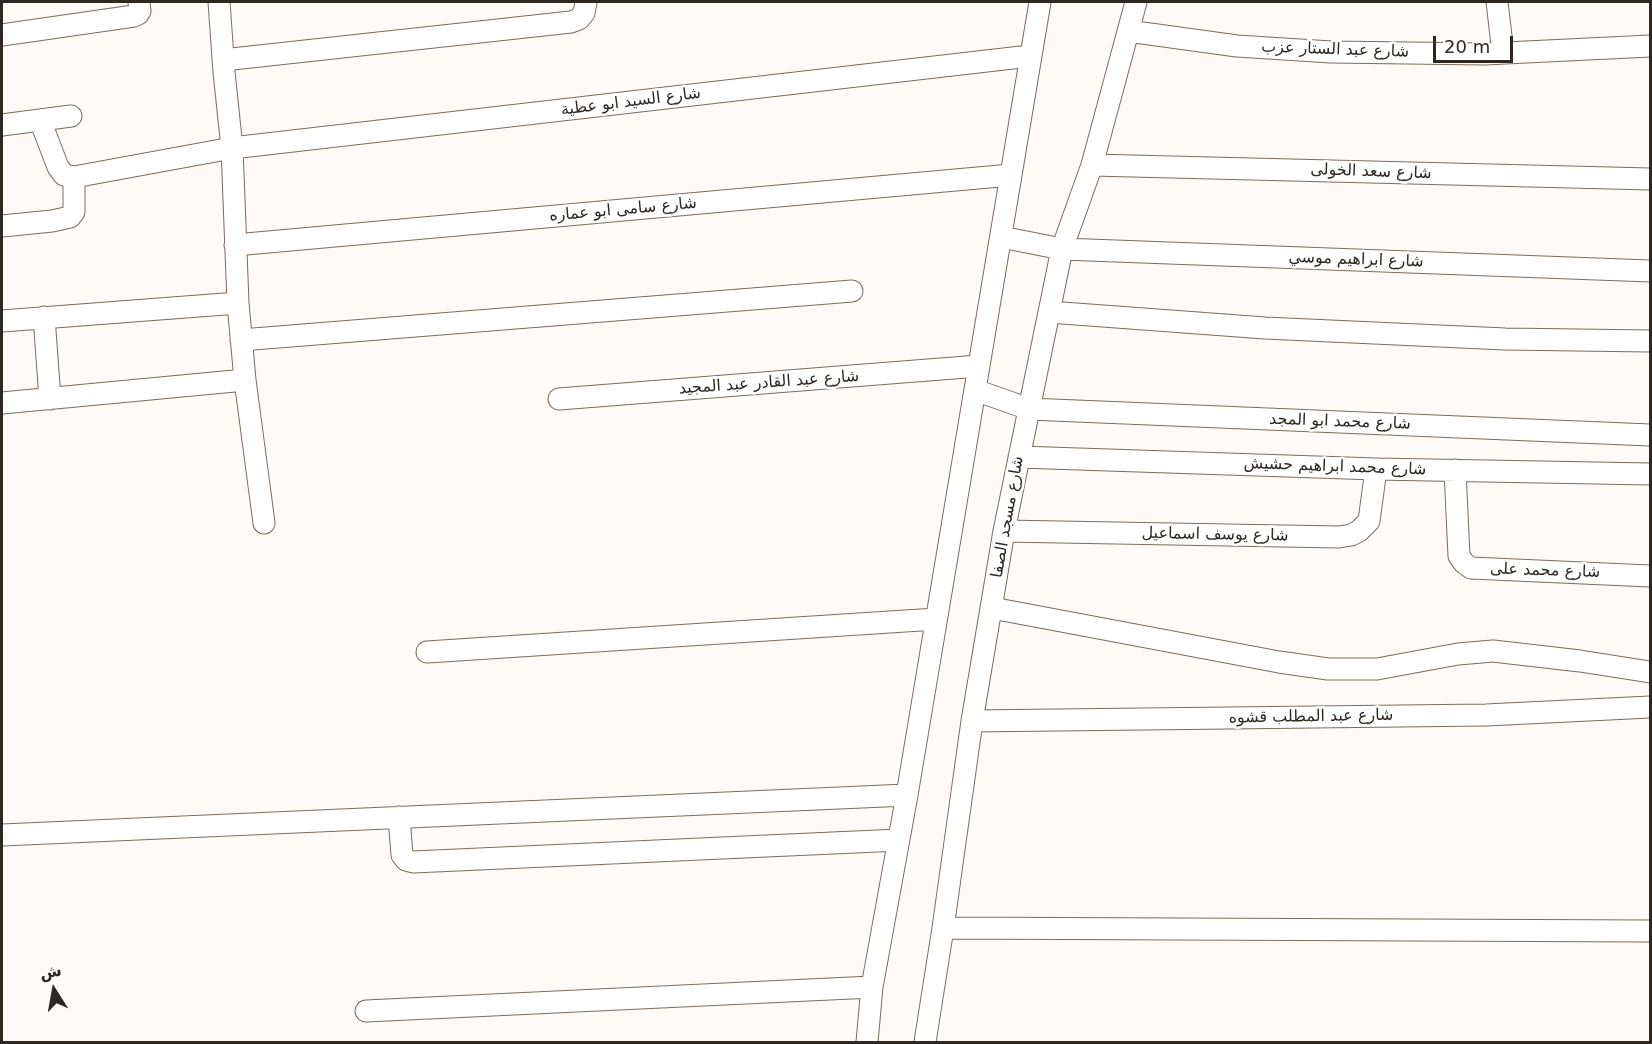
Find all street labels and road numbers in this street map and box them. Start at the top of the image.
street label: شارع عبد الستار عزب [1261,38,1409,62]
street label: شارع السيد ابو عطية [560,84,702,120]
street label: شارع سعد الخولى [1310,160,1432,184]
street label: شارع سامى ابو عماره [548,194,698,226]
street label: شارع ابراهيم موسي [1288,248,1424,272]
street label: شارع عبد القادر عبد المجيد [678,367,860,399]
street label: شارع محمد ابو المجد [1269,410,1411,434]
street label: شارع محمد ابراهيم حشيش [1243,454,1427,480]
street label: شارع مسجد الصفا [988,455,1028,579]
street label: شارع يوسف اسماعيل [1141,524,1289,546]
street label: شارع محمد على [1489,559,1601,583]
street label: شارع عبد المطلب قشوه [1228,706,1394,728]

